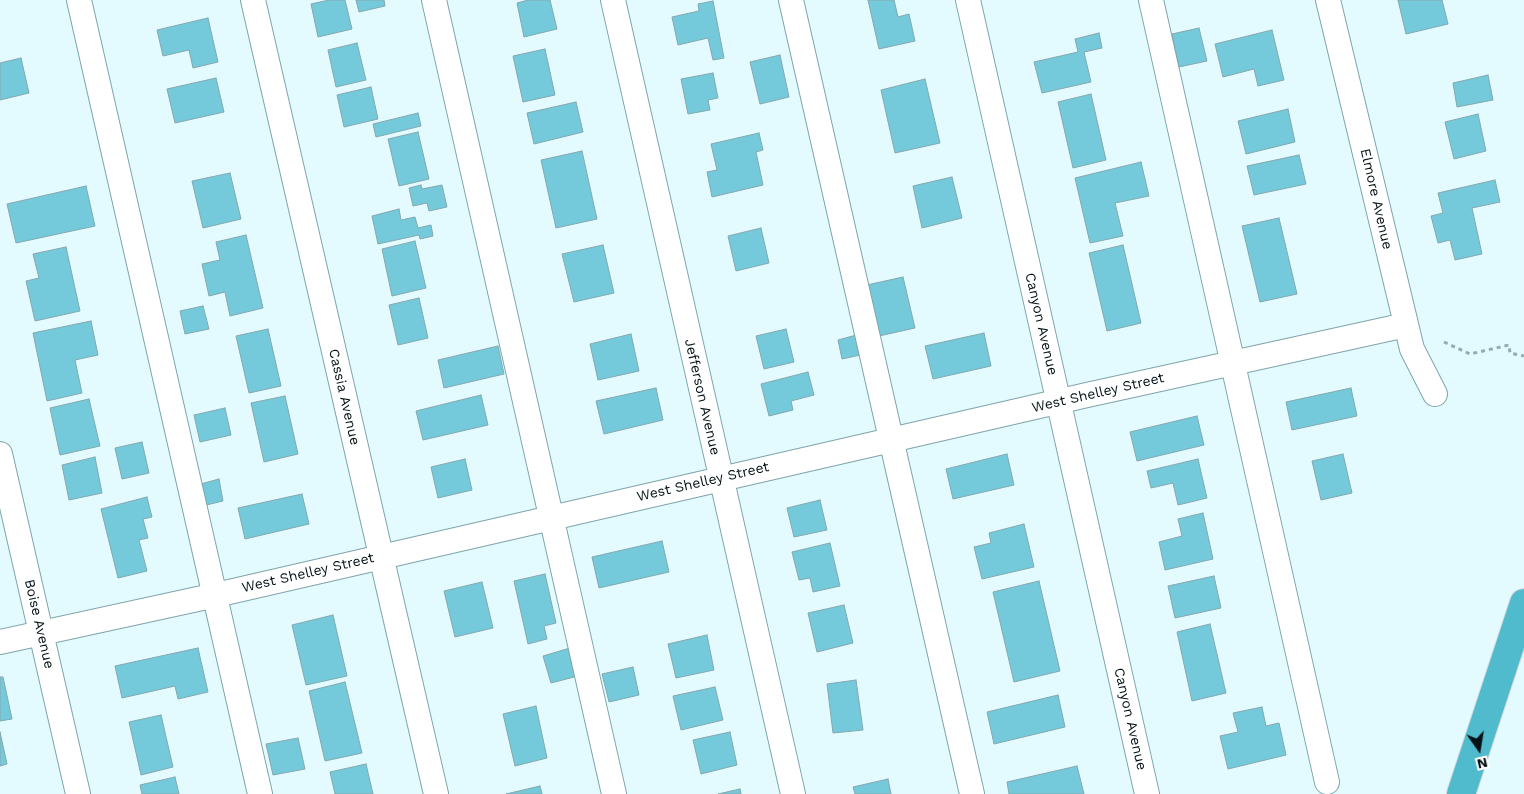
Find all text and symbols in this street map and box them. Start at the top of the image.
street label: Elmore Avenue [1356,147,1396,251]
street label: Canyon Avenue [1021,271,1061,377]
street label: Jefferson Avenue [680,337,724,457]
street label: Cassia Avenue [325,347,363,447]
street label: West Shelley Street [1030,370,1166,416]
street label: West Shelley Street [635,459,771,505]
street label: West Shelley Street [240,550,376,596]
street label: Boise Avenue [21,578,57,670]
street label: Canyon Avenue [1110,666,1150,772]
north arrow [1454,724,1504,774]
text: N [1476,755,1489,773]

